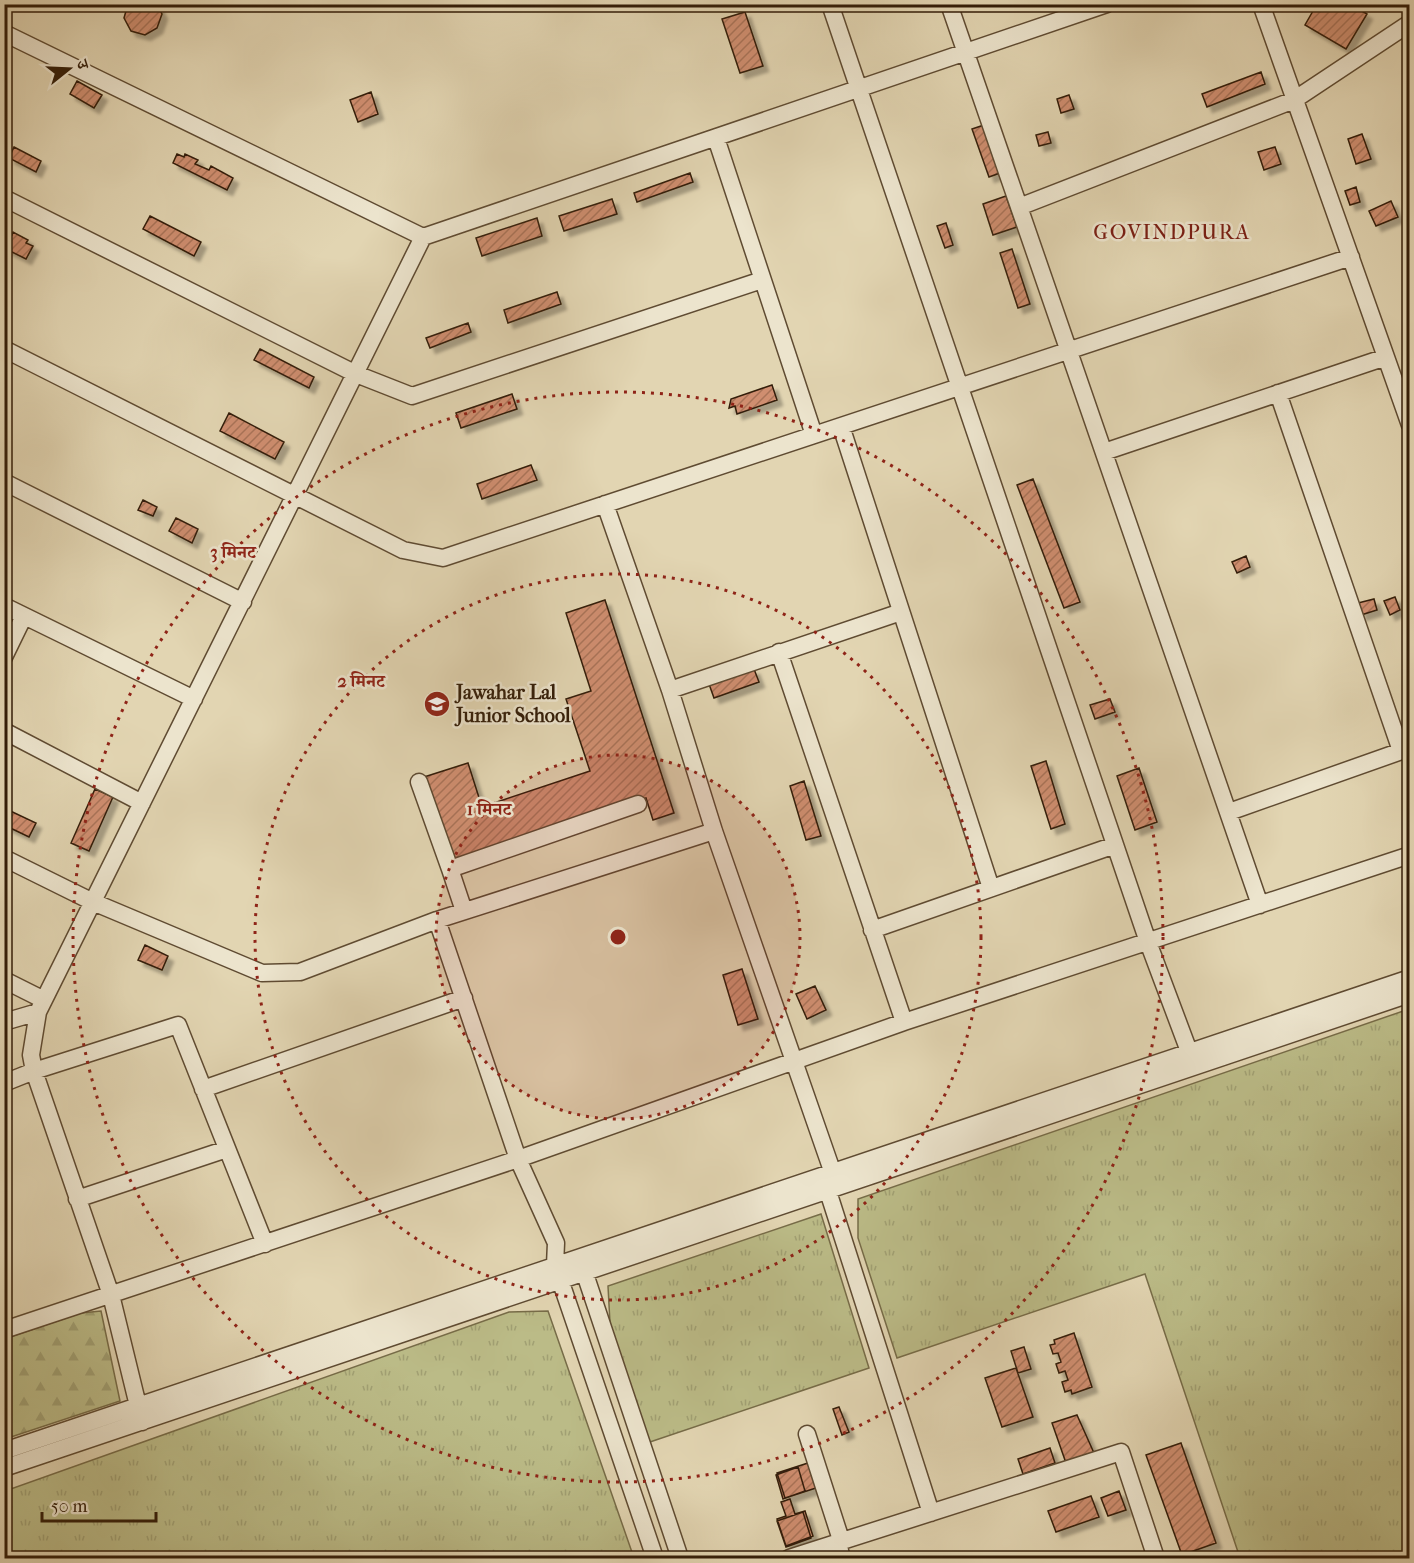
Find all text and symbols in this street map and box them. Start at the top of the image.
north arrow [39,39,99,99]
text: उ [72,57,94,73]
district label: GOVINDPURA [1093,220,1251,244]
text: 3 मिनट [210,542,257,563]
text: 2 मिनट [337,671,386,692]
place label: Jawahar Lal Junior School [454,681,571,727]
school or university icon: Jawahar Lal Junior School [422,689,452,719]
text: 1 मिनट [467,799,512,820]
centre of rings [608,927,628,947]
scale bar [42,1485,156,1523]
text: 50 m [51,1496,88,1517]

